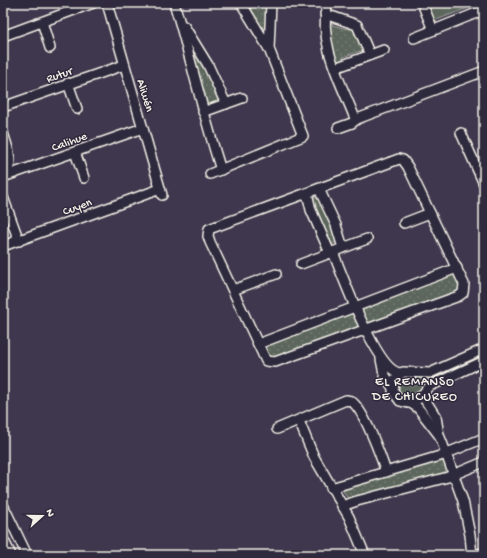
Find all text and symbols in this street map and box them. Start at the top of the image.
street label: Rutur [45,64,76,87]
street label: Aliwén [132,78,156,114]
street label: Calihue [50,130,90,156]
street label: Cuyen [61,196,94,220]
district label: EL REMANSO DE CHICUREO [371,375,458,405]
north arrow [22,496,62,536]
text: N [43,508,56,519]

